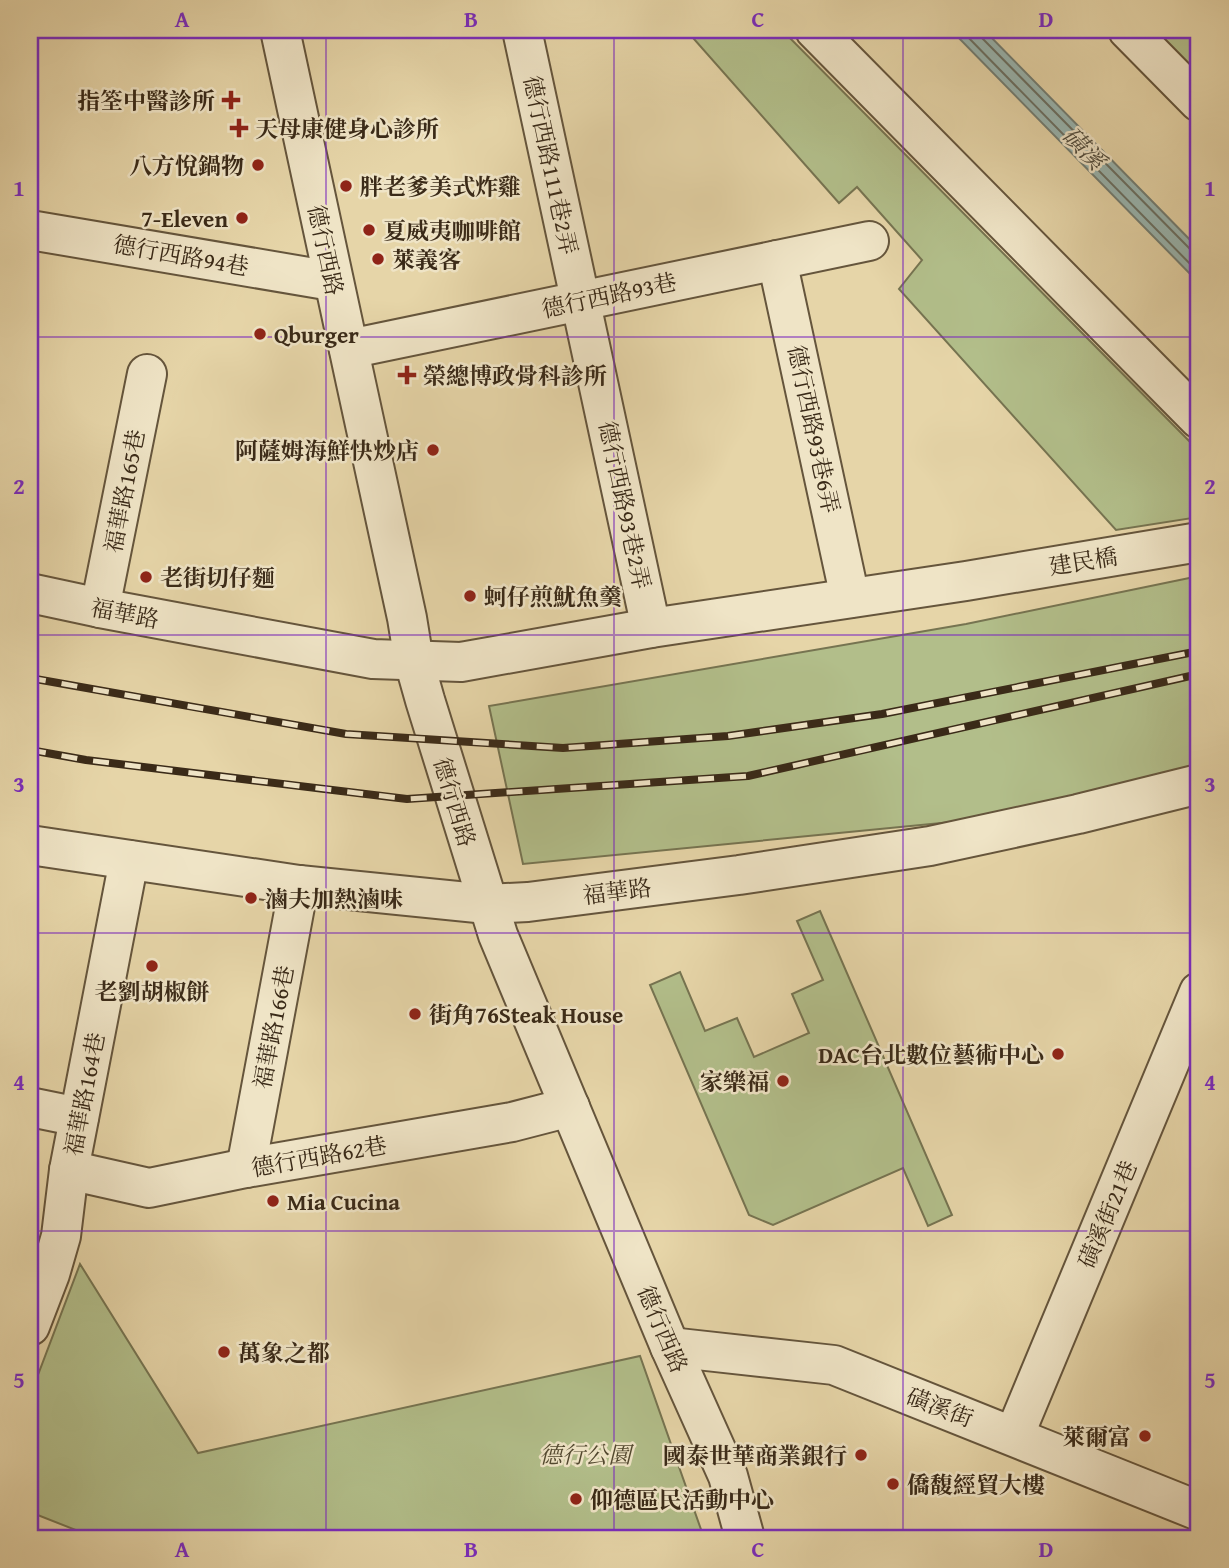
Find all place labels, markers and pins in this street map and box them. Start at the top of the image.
place label: 指筌中醫診所 [77,84,215,117]
marker: 指筌中醫診所 [221,90,241,110]
place label: 天母康健身心診所 [255,112,439,145]
marker: 天母康健身心診所 [229,118,249,138]
place label: 八方悅鍋物 [129,149,244,182]
marker: 八方悅鍋物 [250,157,266,173]
place label: 胖老爹美式炸雞 [360,170,521,203]
marker: 胖老爹美式炸雞 [338,178,354,194]
place label: 7-Eleven [141,202,228,235]
marker: 7-Eleven [234,210,250,226]
place label: 夏威夷咖啡館 [383,214,521,247]
marker: 夏威夷咖啡館 [361,222,377,238]
place label: 萊義客 [392,243,461,276]
marker: 萊義客 [370,251,386,267]
place label: Qburger [274,318,359,351]
marker: Qburger [252,326,268,342]
place label: 榮總博政骨科診所 [423,359,607,392]
marker: 榮總博政骨科診所 [397,365,417,385]
place label: 阿薩姆海鮮快炒店 [235,434,419,467]
marker: 阿薩姆海鮮快炒店 [425,442,441,458]
place label: 老街切仔麵 [160,561,275,594]
marker: 老街切仔麵 [138,569,154,585]
place label: 蚵仔煎魷魚羹 [484,580,622,613]
marker: 蚵仔煎魷魚羹 [462,588,478,604]
place label: 滷夫加熱滷味 [265,882,403,915]
marker: 滷夫加熱滷味 [243,890,259,906]
marker: 老劉胡椒餅 [144,958,160,974]
place label: 老劉胡椒餅 [95,975,210,1008]
place label: 街角76Steak House [429,998,623,1031]
marker: 街角76Steak House [407,1006,423,1022]
place label: DAC台北數位藝術中心 [818,1038,1044,1071]
marker: DAC台北數位藝術中心 [1050,1046,1066,1062]
place label: 家樂福 [700,1065,769,1098]
marker: 家樂福 [775,1073,791,1089]
place label: Mia Cucina [287,1185,400,1218]
marker: Mia Cucina [265,1193,281,1209]
place label: 萬象之都 [238,1336,330,1369]
marker: 萬象之都 [216,1344,232,1360]
place label: 萊爾富 [1062,1420,1131,1453]
marker: 萊爾富 [1137,1428,1153,1444]
place label: 國泰世華商業銀行 [663,1439,847,1472]
marker: 國泰世華商業銀行 [853,1447,869,1463]
place label: 僑馥經貿大樓 [907,1468,1045,1501]
marker: 僑馥經貿大樓 [885,1476,901,1492]
place label: 仰德區民活動中心 [590,1483,774,1516]
marker: 仰德區民活動中心 [568,1491,584,1507]

